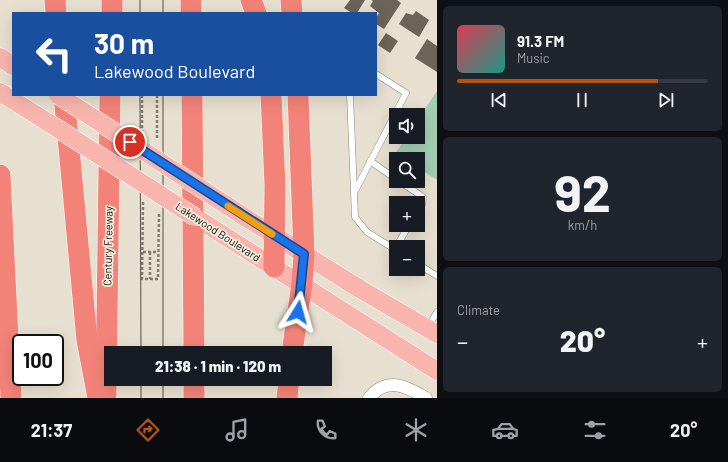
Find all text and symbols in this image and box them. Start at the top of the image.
text: 30 m [94,26,154,60]
icon: left [28,28,80,80]
text: 91.3 FM [517,32,564,50]
text: Music [517,50,550,66]
text: Lakewood Boulevard [94,60,255,82]
icon: previous [488,89,510,111]
icon: pause [571,89,593,111]
icon: next [655,89,677,111]
map controls [389,108,425,276]
button: sound [389,108,425,144]
pin [113,125,147,159]
icon: arrive [119,131,141,153]
button: search [389,152,425,188]
text: 92 [554,160,611,222]
button: + [389,196,425,232]
street label: Lakewood Boulevard [173,199,263,264]
street label: Century Freeway [100,206,115,286]
text: km/h [568,217,597,233]
button: − [389,240,425,276]
position arrow [277,291,319,333]
text: Climate [457,302,500,318]
text: 20° [560,322,605,358]
text: − [457,328,468,354]
text: + [697,328,708,354]
speed limit sign: 100 [12,334,64,386]
text: 21:38 · 1 min · 120 m [155,357,281,375]
icon: directions [134,416,162,444]
icon: music [223,416,251,444]
icon: phone [312,416,340,444]
icon: climate [402,416,430,444]
icon: car [491,416,519,444]
icon: filters [581,416,609,444]
text: 21:37 [31,419,72,441]
text: 20° [670,419,697,441]

